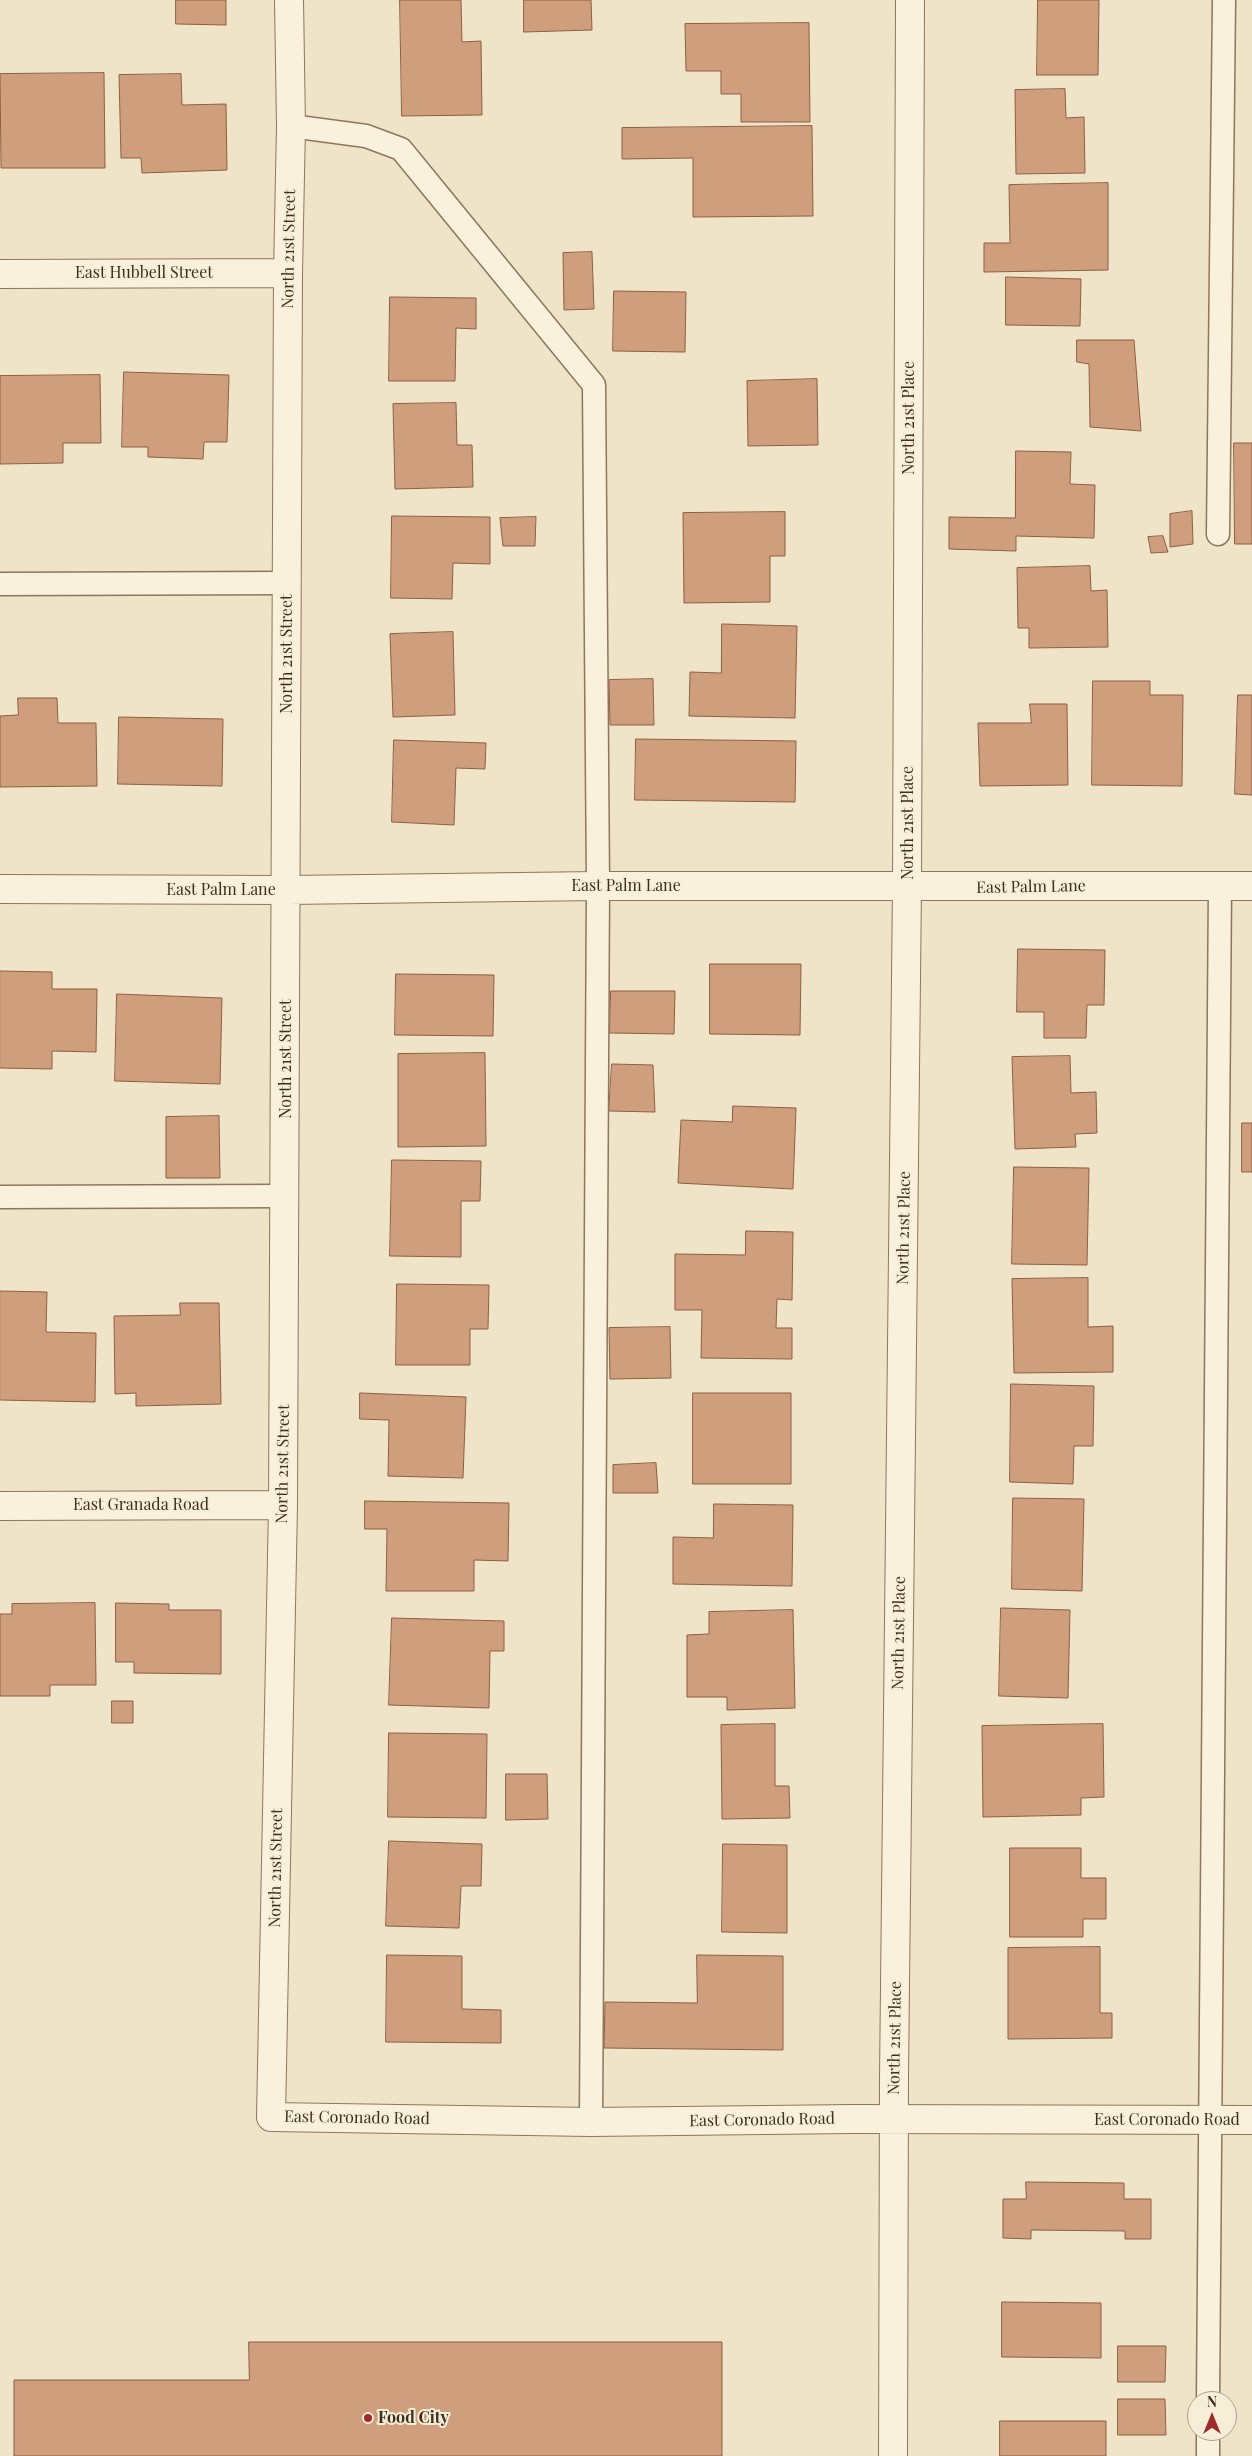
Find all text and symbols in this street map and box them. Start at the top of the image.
street label: North 21st Street [278,189,300,309]
street label: East Hubbell Street [75,263,213,283]
street label: North 21st Place [899,361,919,475]
street label: North 21st Street [277,594,297,714]
street label: North 21st Place [898,766,918,880]
street label: East Palm Lane [571,876,681,896]
street label: East Palm Lane [976,876,1086,898]
street label: East Palm Lane [166,880,276,900]
street label: North 21st Street [276,999,296,1119]
street label: North 21st Place [893,1171,915,1285]
street label: North 21st Street [272,1404,294,1524]
street label: East Granada Road [73,1495,209,1515]
street label: North 21st Place [888,1576,910,1690]
street label: North 21st Street [265,1808,287,1928]
street label: North 21st Place [884,1981,906,2095]
street label: East Coronado Road [284,2107,430,2129]
street label: East Coronado Road [689,2109,835,2131]
street label: East Coronado Road [1094,2110,1240,2130]
north arrow [1187,2391,1237,2441]
text: N [1207,2392,1217,2411]
place label: Food City [378,2408,449,2428]
marker: Food City [362,2412,374,2424]

